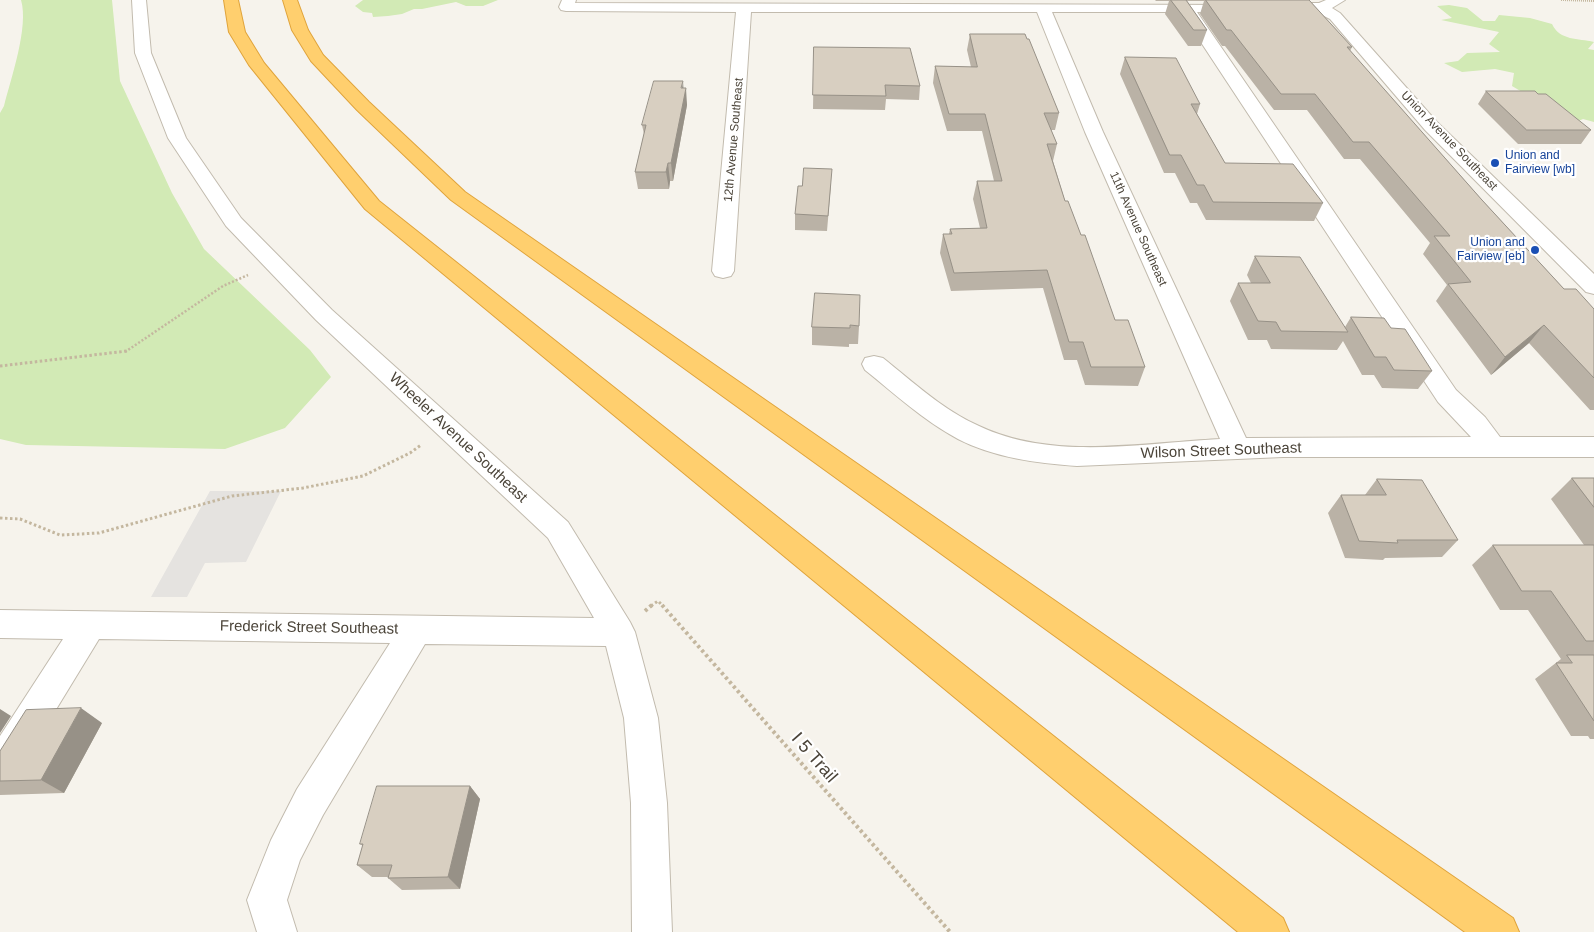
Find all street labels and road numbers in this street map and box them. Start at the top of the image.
street label: 12th Avenue Southeast [721,77,747,203]
street label: Union Avenue Southeast [1398,88,1500,194]
street label: 11th Avenue Southeast [1106,170,1170,288]
street label: Wheeler Avenue Southeast [385,369,531,507]
street label: Wilson Street Southeast [1140,439,1302,463]
street label: Frederick Street Southeast [220,617,398,639]
street label: I 5 Trail [786,729,842,787]

